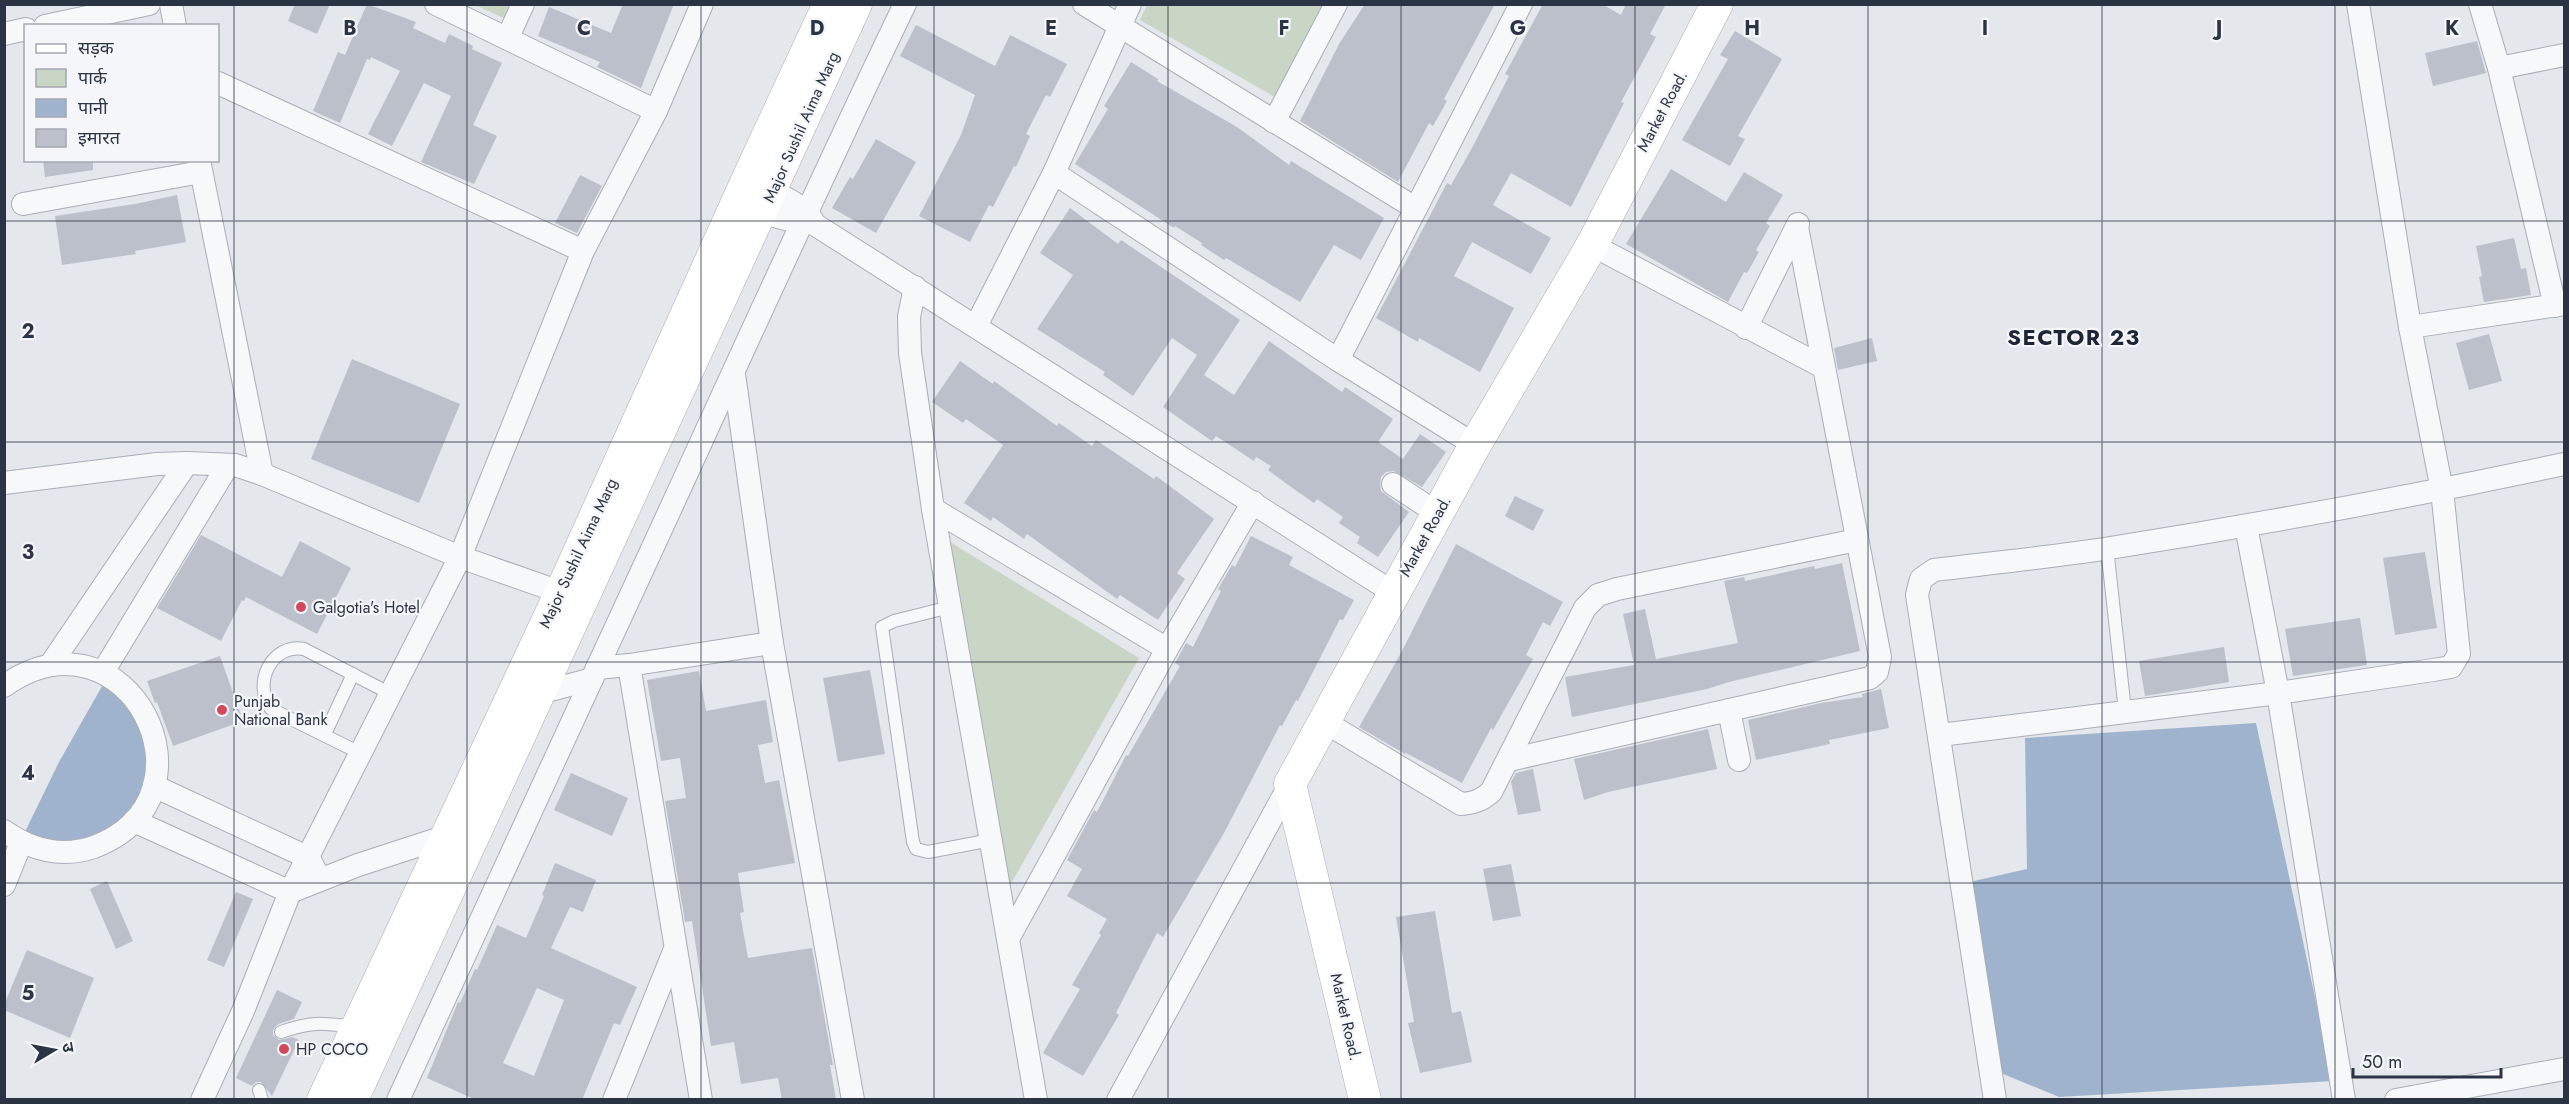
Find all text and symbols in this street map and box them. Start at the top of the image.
text: B [343,14,357,43]
text: C [577,14,591,43]
text: D [810,14,824,43]
text: E [1045,14,1057,43]
text: F [1278,14,1290,43]
text: G [1510,14,1526,43]
text: H [1744,14,1760,43]
text: I [1982,14,1988,43]
text: J [2212,14,2222,43]
text: K [2445,14,2459,43]
legend [24,24,219,162]
text: सड़क [78,35,115,61]
street label: Major Sushil Aima Marg [757,48,845,206]
text: पार्क [78,65,108,91]
street label: Market Road. [1631,66,1693,156]
text: पानी [78,95,108,121]
text: इमारत [78,125,121,151]
text: 2 [21,317,35,346]
district label: SECTOR 23 [2007,321,2141,353]
street label: Major Sushil Aima Marg [533,474,623,632]
street label: Market Road. [1393,491,1457,581]
text: 3 [22,538,34,567]
place label: Galgotia's Hotel [313,596,420,619]
marker: Galgotia's Hotel [294,600,308,614]
place label: Punjab National Bank [234,690,328,731]
marker: Punjab National Bank [215,703,229,717]
text: 4 [21,759,35,788]
street label: Market Road. [1325,971,1367,1063]
text: 5 [22,979,35,1008]
north arrow [24,1020,84,1080]
place label: HP COCO [296,1038,368,1061]
text: उ [56,1041,81,1055]
scale bar [2353,1041,2502,1079]
marker: HP COCO [277,1042,291,1056]
text: 50 m [2362,1049,2402,1075]

